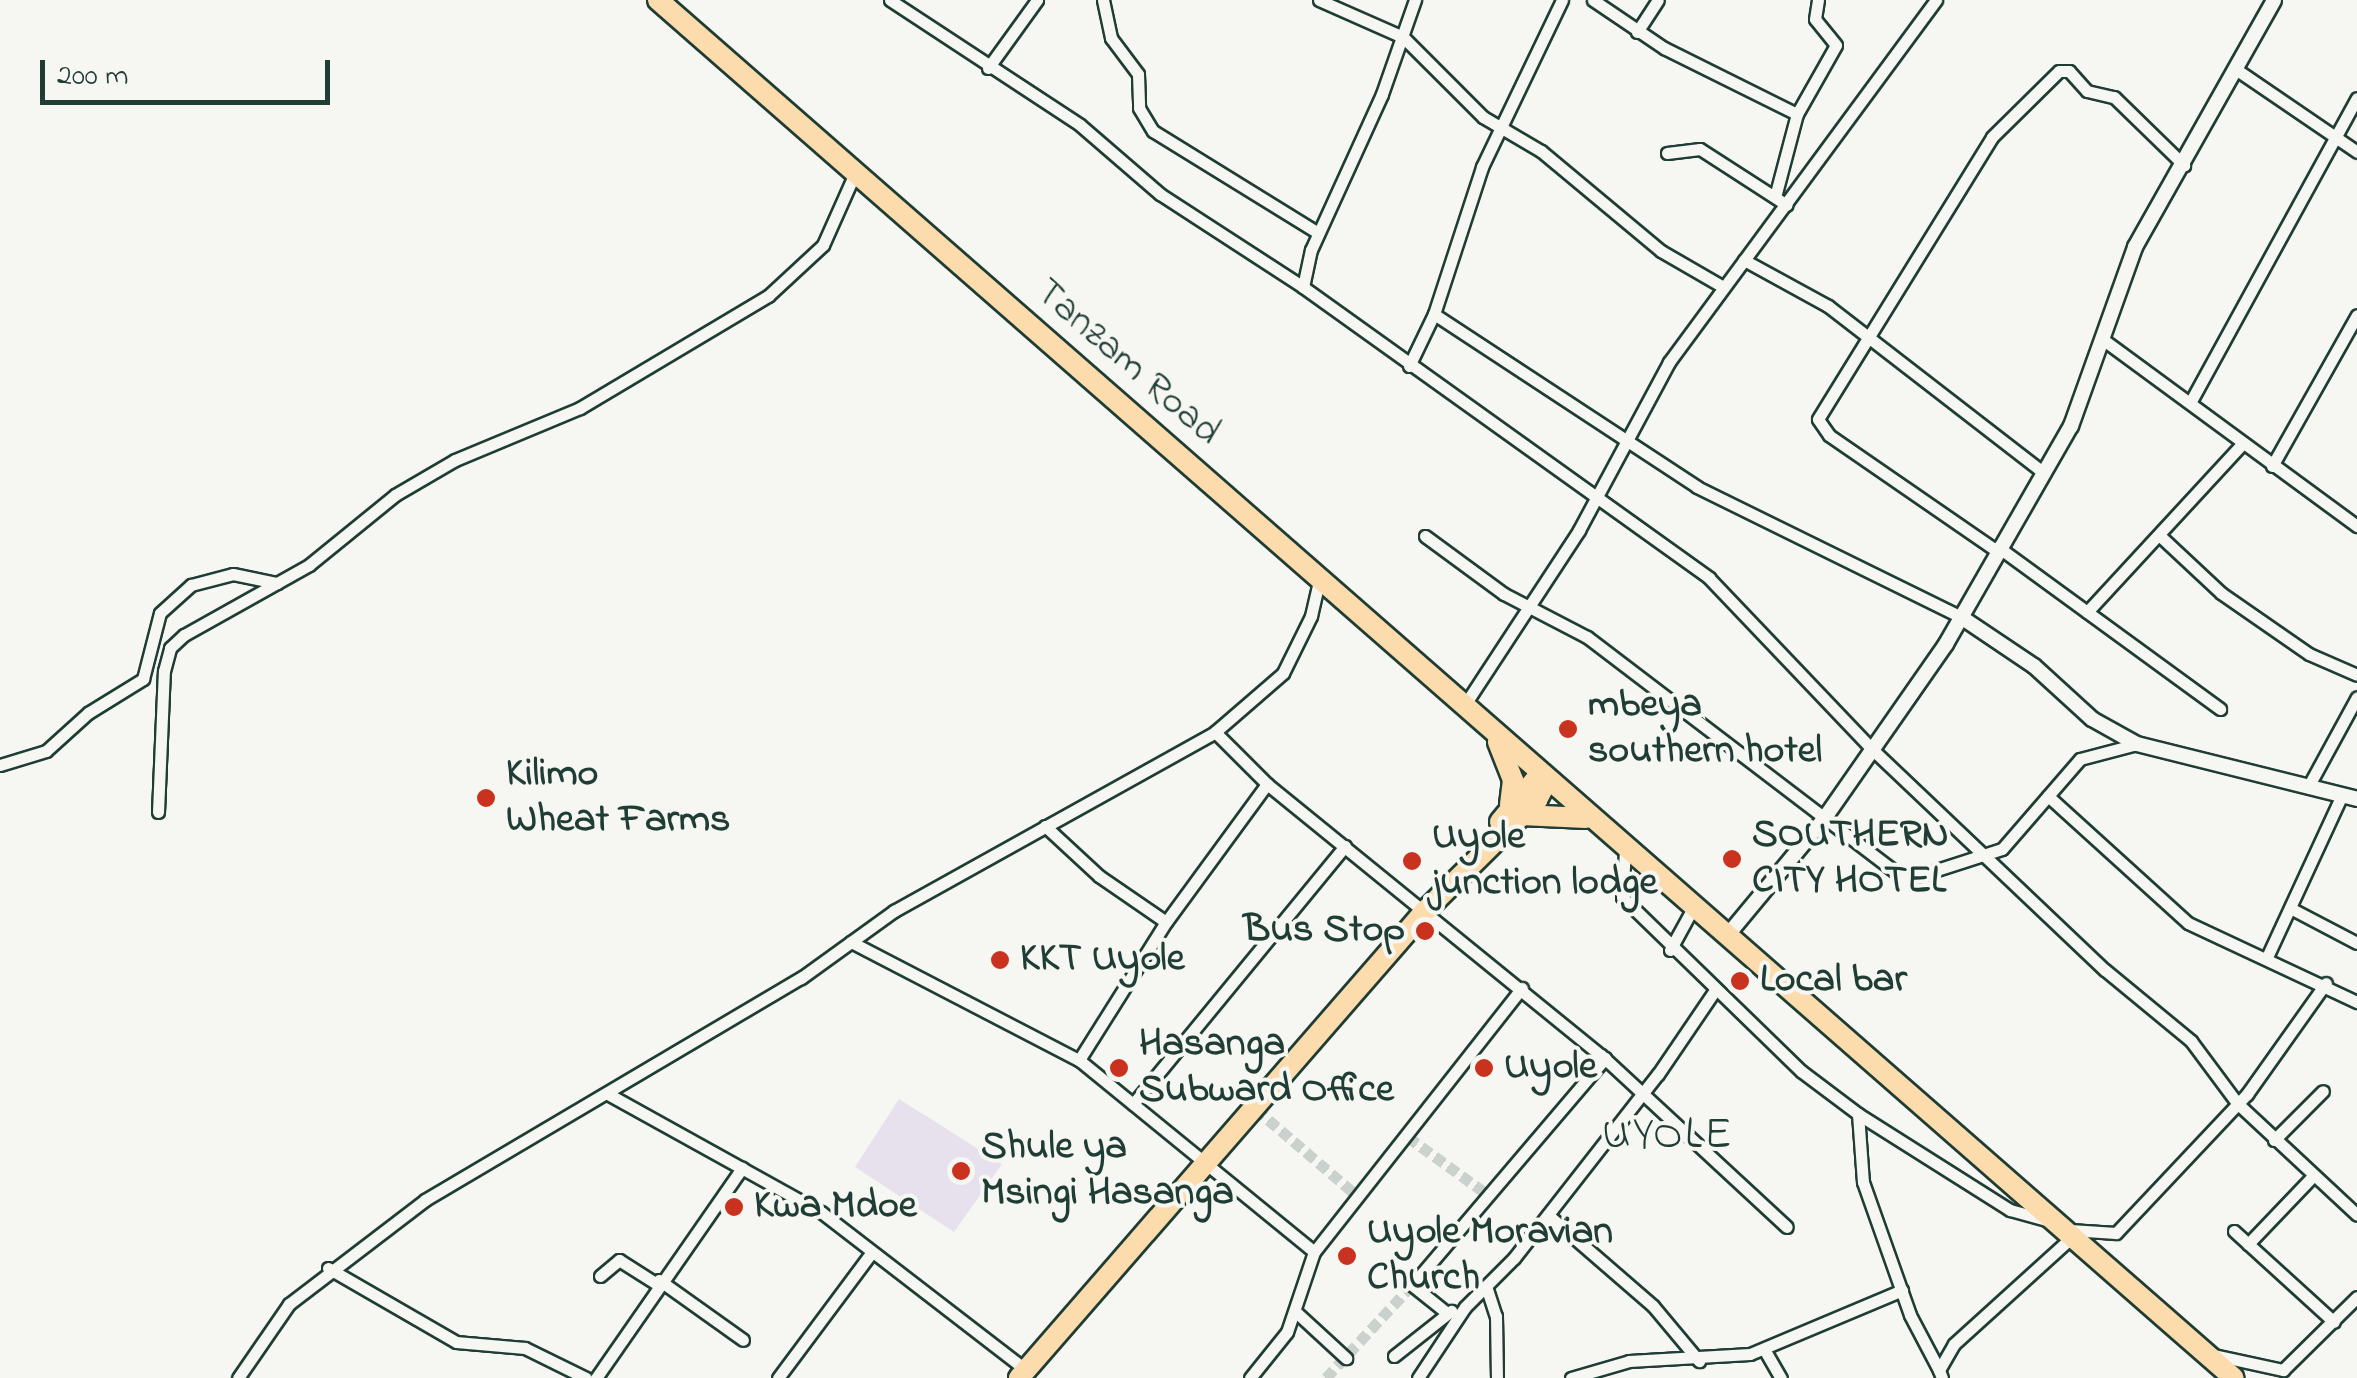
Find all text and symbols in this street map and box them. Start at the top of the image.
scale bar [45,40,335,102]
text: 200 m [57,55,129,99]
street label: Tanzam Road [1024,269,1230,457]
place label: mbeya southern hotel [1588,682,1822,776]
marker: mbeya southern hotel [1557,718,1579,740]
place label: Kilimo Wheat Farms [506,751,730,845]
marker: Kilimo Wheat Farms [475,787,497,809]
place label: SOUTHERN CITY HOTEL [1752,812,1949,906]
place label: Uyole junction lodge [1432,814,1657,908]
marker: SOUTHERN CITY HOTEL [1721,848,1743,870]
marker: Uyole junction lodge [1401,850,1423,872]
place label: Bus Stop [1243,907,1405,955]
marker: Bus Stop [1414,920,1436,942]
place label: KKT Uyole [1020,936,1185,984]
marker: KKT Uyole [989,949,1011,971]
place label: Local bar [1760,957,1907,1005]
marker: Local bar [1729,970,1751,992]
place label: Hasanga Subward Office [1139,1021,1394,1115]
place label: Uyole [1504,1044,1597,1092]
marker: Hasanga Subward Office [1108,1057,1130,1079]
marker: Uyole [1473,1057,1495,1079]
district label: UYOLE [1602,1110,1734,1164]
place label: Shule ya Msingi Hasanga [981,1124,1234,1218]
marker: Shule ya Msingi Hasanga [950,1160,972,1182]
place label: Kwa Mdoe [754,1183,917,1231]
marker: Kwa Mdoe [723,1196,745,1218]
place label: Uyole Moravian Church [1367,1209,1613,1303]
marker: Uyole Moravian Church [1336,1245,1358,1267]

